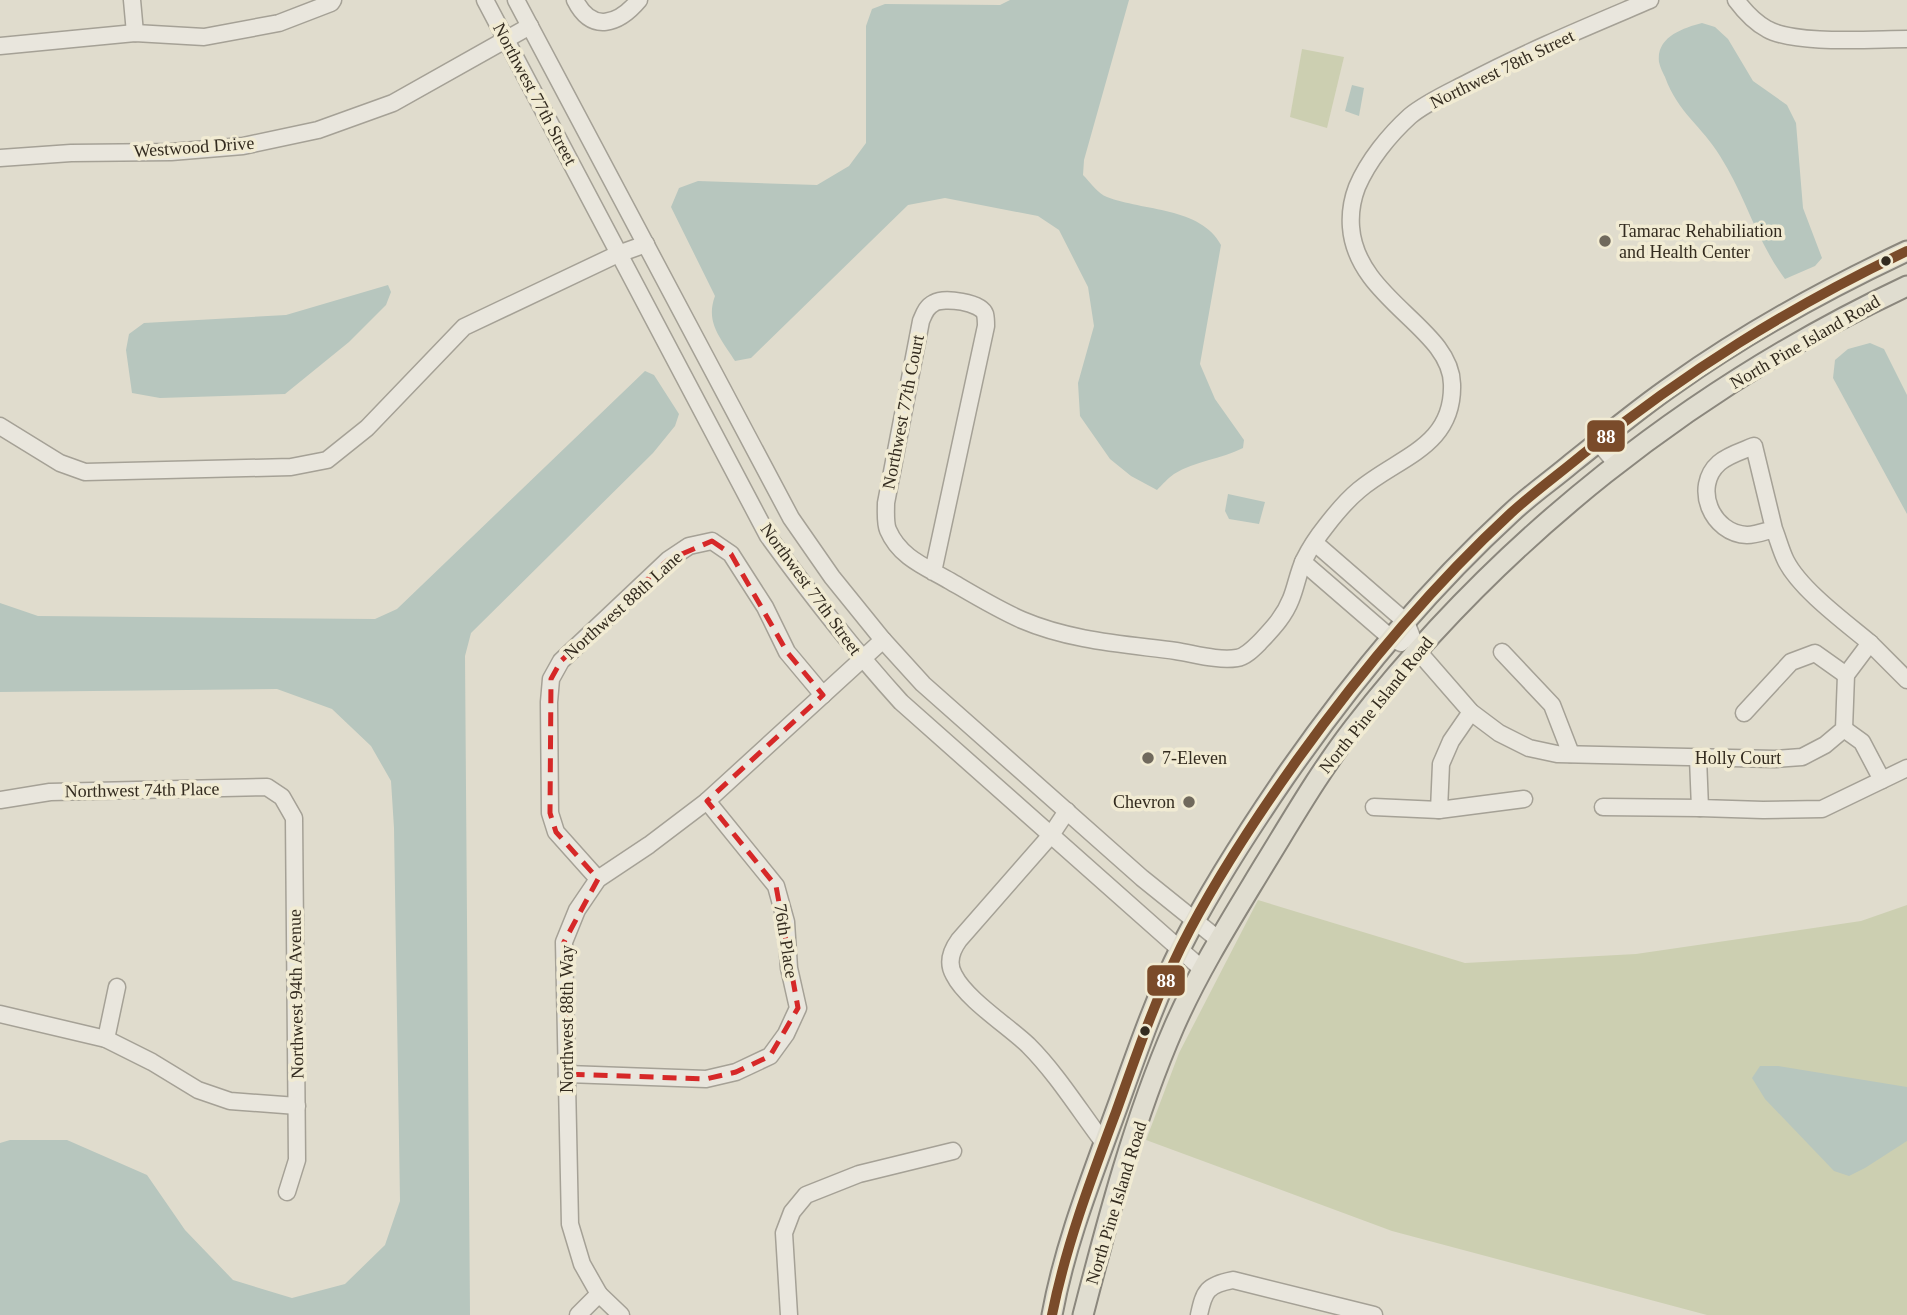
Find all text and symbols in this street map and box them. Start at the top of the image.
street label: Northwest 77th Street [489,20,581,168]
street label: Northwest 78th Street [1427,25,1577,113]
street label: Westwood Drive [133,133,255,161]
place label: Tamarac Rehabiliation and Health Center [1619,221,1782,262]
marker: Tamarac Rehabiliation and Health Center [1597,233,1613,249]
unlabelled marker [1879,254,1893,268]
street label: North Pine Island Road [1727,291,1883,393]
street label: Northwest 77th Court [878,333,928,491]
line badge: 88 [1586,419,1626,453]
text: 88 [1597,426,1616,447]
street label: Northwest 77th Street [756,519,866,659]
street label: Northwest 88th Lane [560,547,686,663]
street label: North Pine Island Road [1315,633,1437,777]
place label: 7-Eleven [1162,748,1227,768]
street label: Holly Court [1695,748,1781,768]
marker: 7-Eleven [1140,750,1156,766]
street label: Northwest 74th Place [64,779,220,801]
place label: Chevron [1113,792,1175,812]
marker: Chevron [1181,794,1197,810]
street label: 76th Place [770,902,802,980]
street label: Northwest 94th Avenue [285,909,307,1079]
street label: Northwest 88th Way [557,945,577,1093]
line badge: 88 [1146,964,1186,997]
text: 88 [1157,970,1176,991]
unlabelled marker [1138,1024,1152,1038]
street label: North Pine Island Road [1082,1119,1150,1287]

